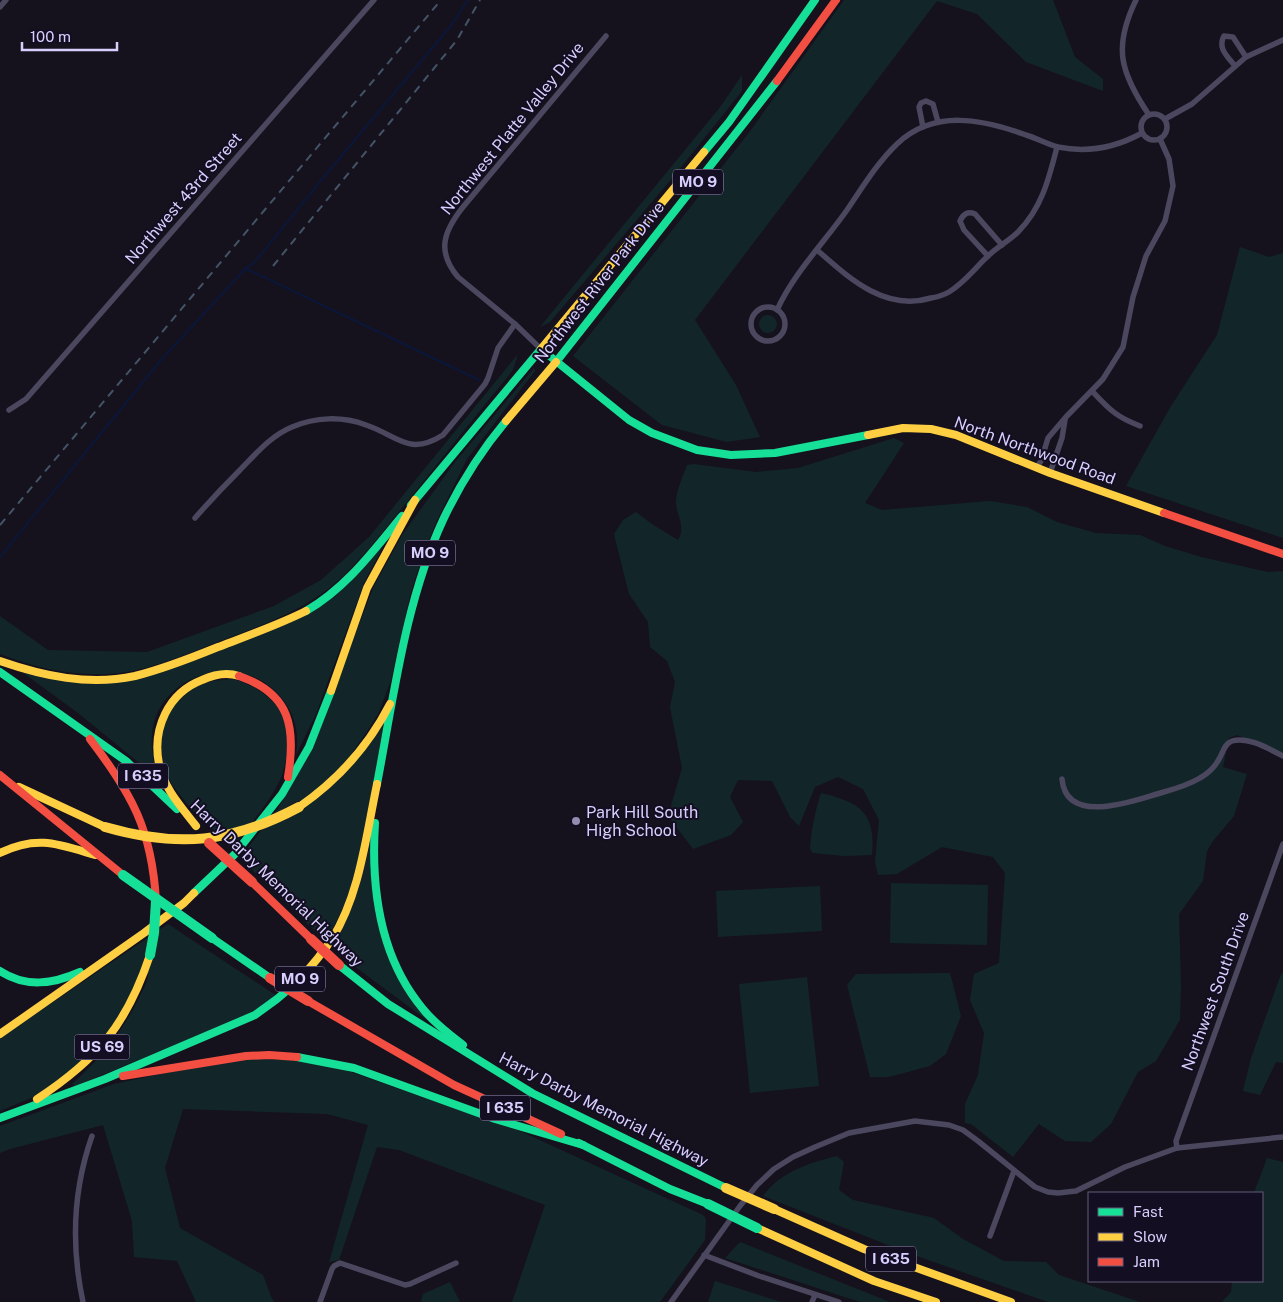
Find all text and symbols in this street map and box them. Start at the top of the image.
scale bar [22,20,118,52]
text: 100 m [30,28,71,45]
street label: Northwest Platte Valley Drive [437,38,588,218]
street label: Northwest 43rd Street [121,129,246,268]
road number: MO 9 [673,170,723,194]
street label: Northwest River Park Drive [530,198,668,367]
street label: North Northwood Road [952,412,1118,489]
road number: MO 9 [405,540,455,566]
road number: I 635 [118,764,168,788]
street label: Harry Darby Memorial Highway [186,796,367,971]
place label: Park Hill South High School [586,803,698,840]
marker: Park Hill South High School [570,815,582,827]
street label: Northwest South Drive [1178,909,1253,1073]
road number: MO 9 [275,966,325,992]
road number: US 69 [74,1034,130,1060]
street label: Harry Darby Memorial Highway [496,1048,712,1171]
road number: I 635 [480,1096,530,1120]
legend [1088,1192,1263,1282]
text: Fast [1133,1203,1163,1220]
text: Slow [1133,1228,1168,1245]
road number: I 635 [866,1246,916,1272]
text: Jam [1133,1253,1160,1270]

